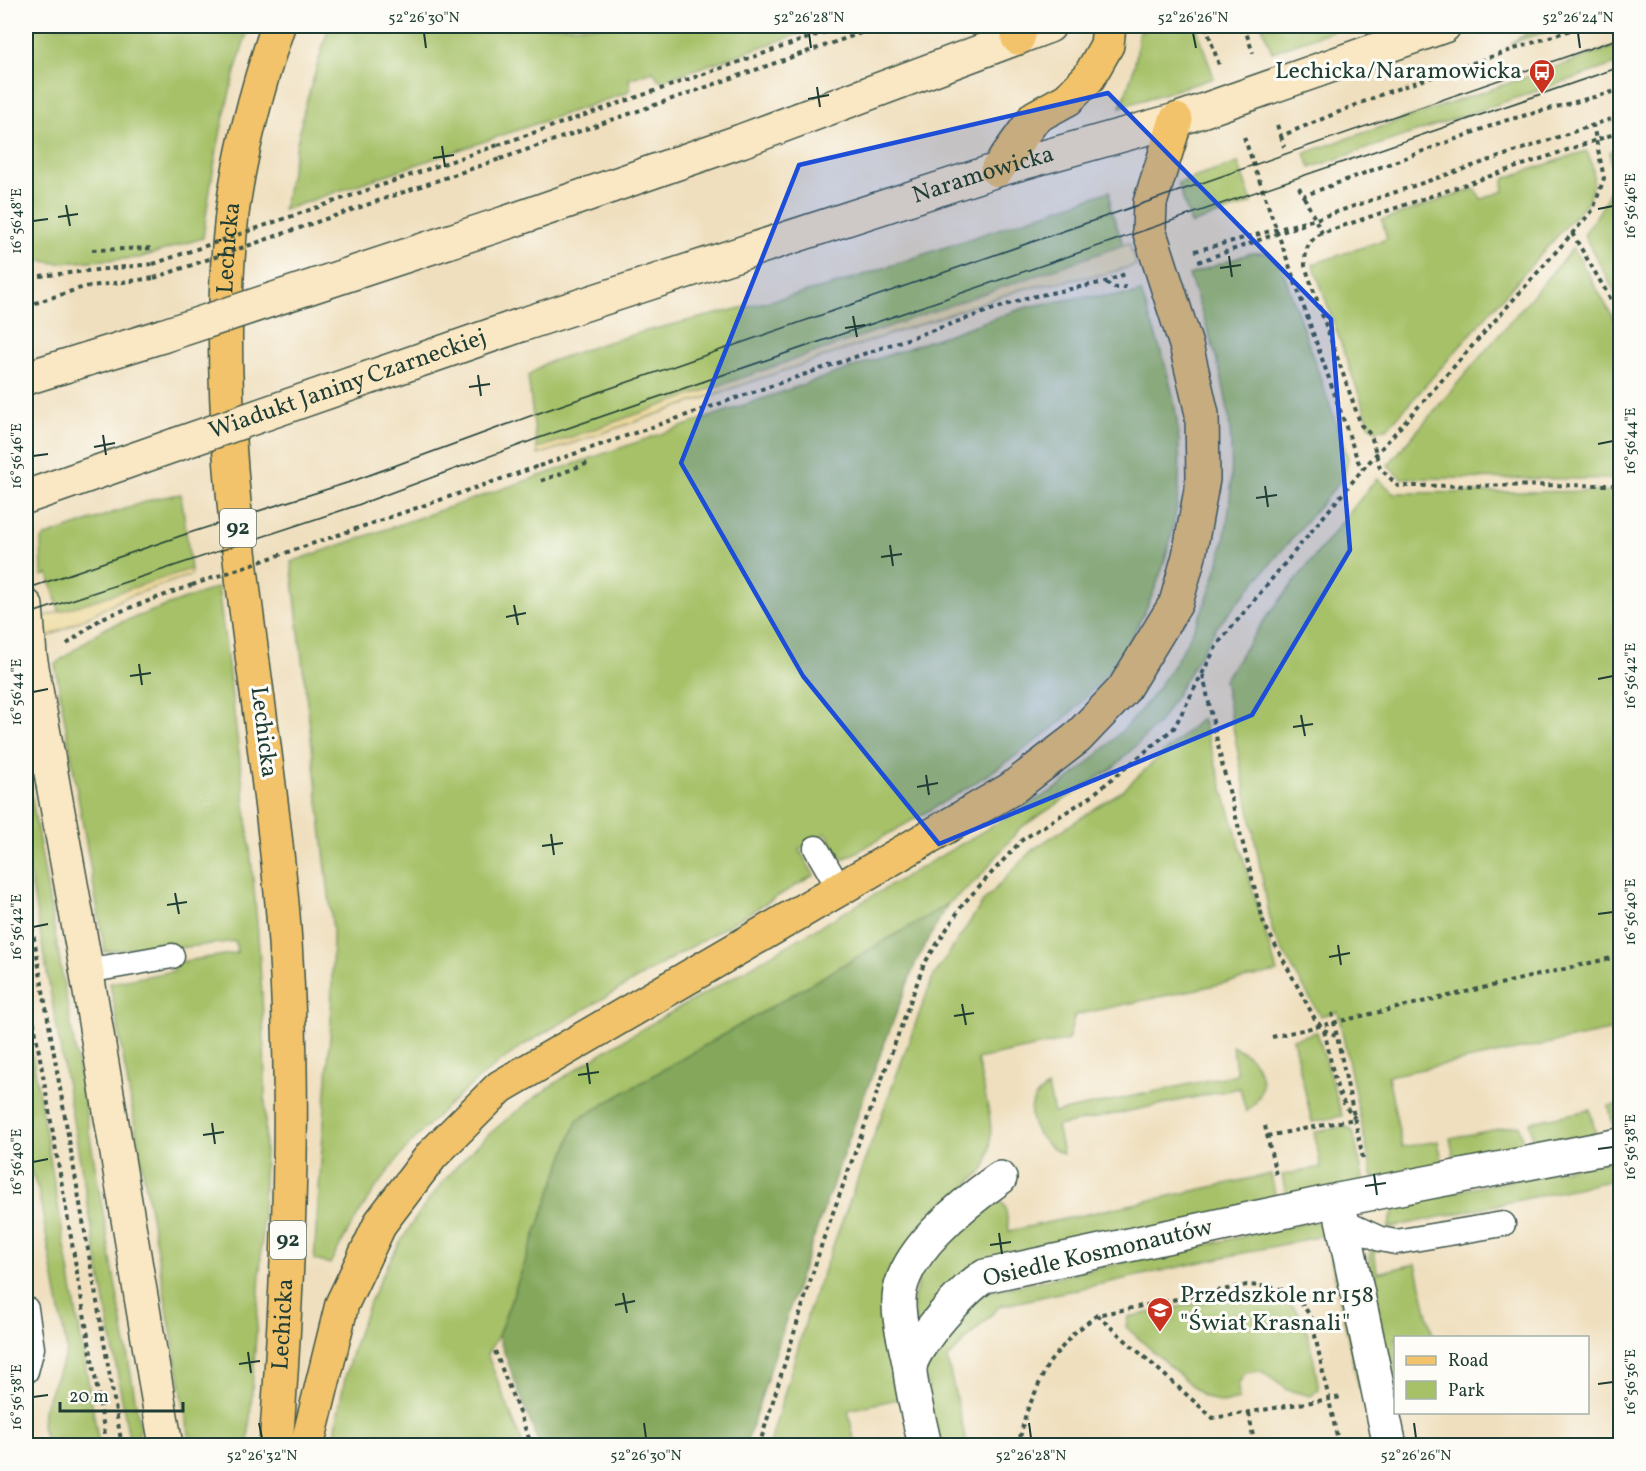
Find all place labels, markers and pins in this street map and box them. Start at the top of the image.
place label: Lechicka/Naramowicka [1275,55,1522,89]
bus stop icon: Lechicka/Naramowicka [1527,57,1557,95]
place label: Przedszkole nr 158 "Świat Krasnali" [1180,1279,1374,1341]
school or university icon: Przedszkole nr 158 "Świat Krasnali" [1145,1295,1175,1333]

